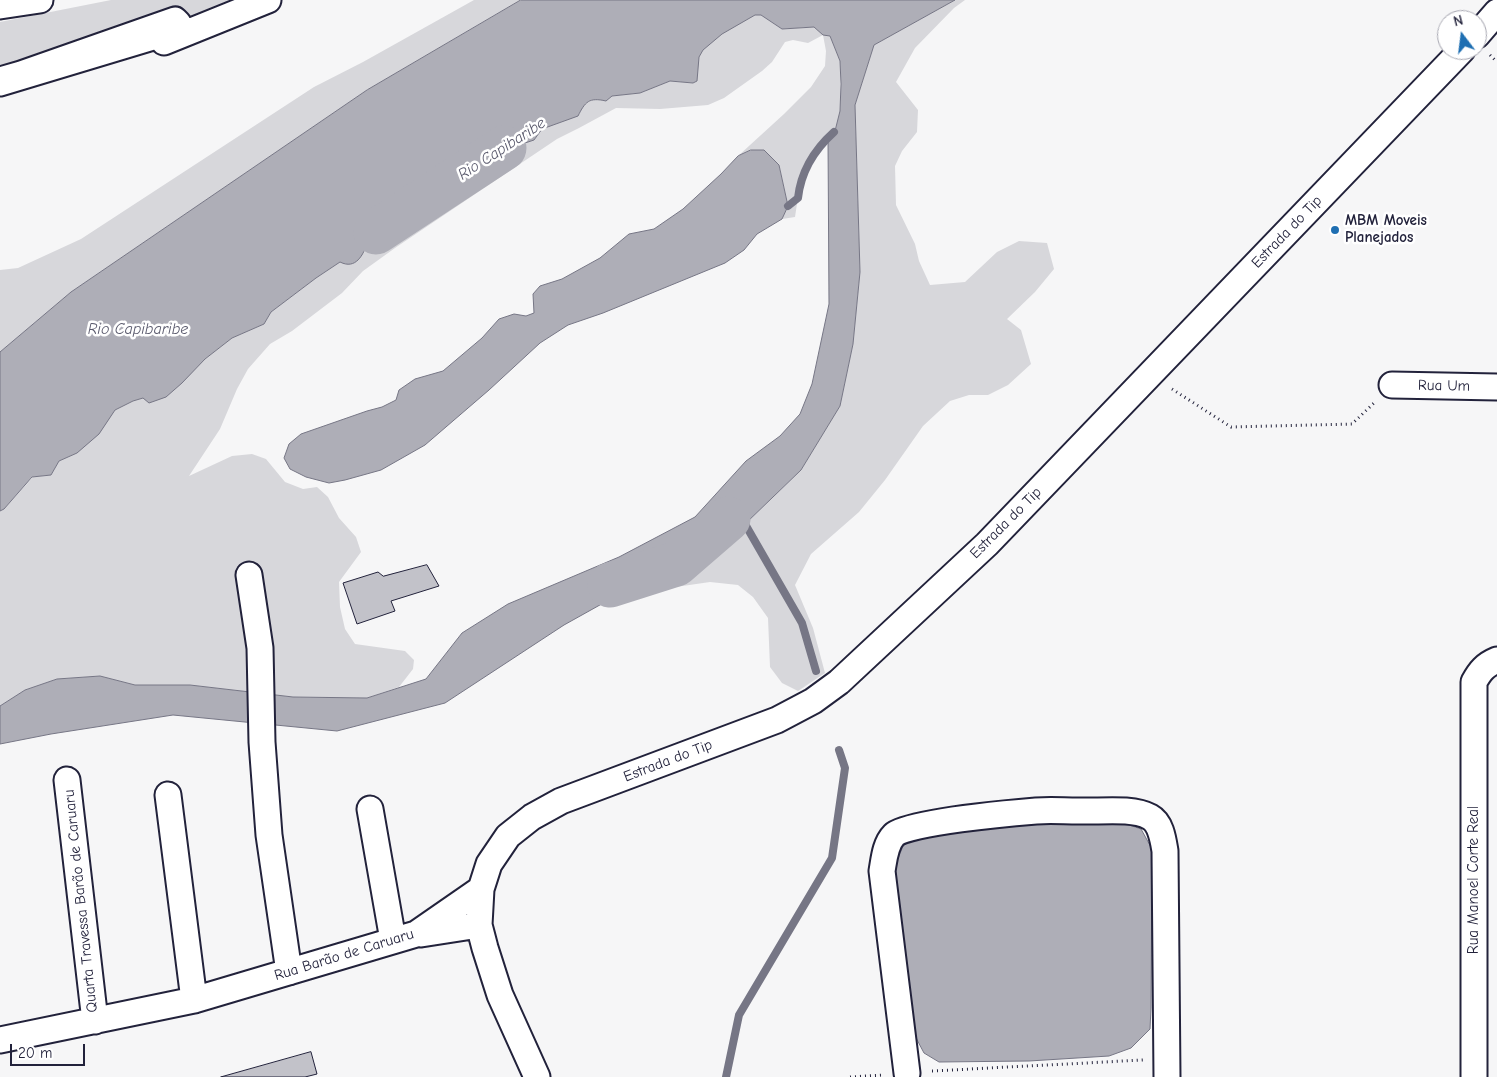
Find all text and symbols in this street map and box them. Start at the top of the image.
north arrow [1437,10,1487,60]
text: N [1452,12,1465,30]
water label: Rio Capibaribe [455,114,549,184]
street label: Estrada do Tip [1248,192,1326,272]
place label: MBM Moveis Planejados [1345,212,1427,247]
marker: MBM Moveis Planejados [1329,224,1341,236]
water label: Rio Capibaribe [88,319,188,339]
street label: Rua Um [1418,377,1470,395]
street label: Estrada do Tip [966,483,1046,563]
street label: Estrada do Tip [621,736,715,786]
street label: Quarta Travessa Barão de Caruaru [60,789,102,1013]
street label: Rua Manoel Corte Real [1465,806,1483,954]
street label: Rua Barão de Caruaru [272,925,416,985]
scale bar [12,1034,88,1066]
text: 20 m [18,1044,52,1062]

